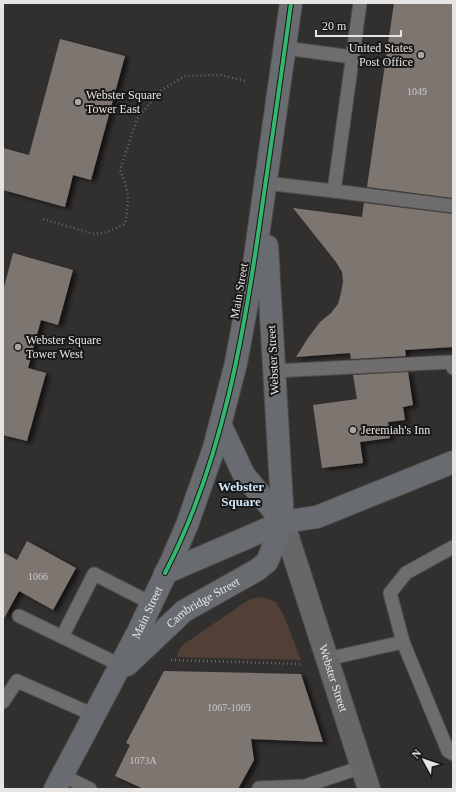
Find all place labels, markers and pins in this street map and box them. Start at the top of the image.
place label: United States Post Office [349,41,413,69]
marker: United States Post Office [416,50,426,60]
place label: Webster Square Tower East [86,88,161,116]
marker: Webster Square Tower East [73,97,83,107]
place label: Webster Square Tower West [26,333,101,361]
marker: Webster Square Tower West [13,342,23,352]
place label: Jeremiah's Inn [361,423,430,437]
marker: Jeremiah's Inn [348,425,358,435]

